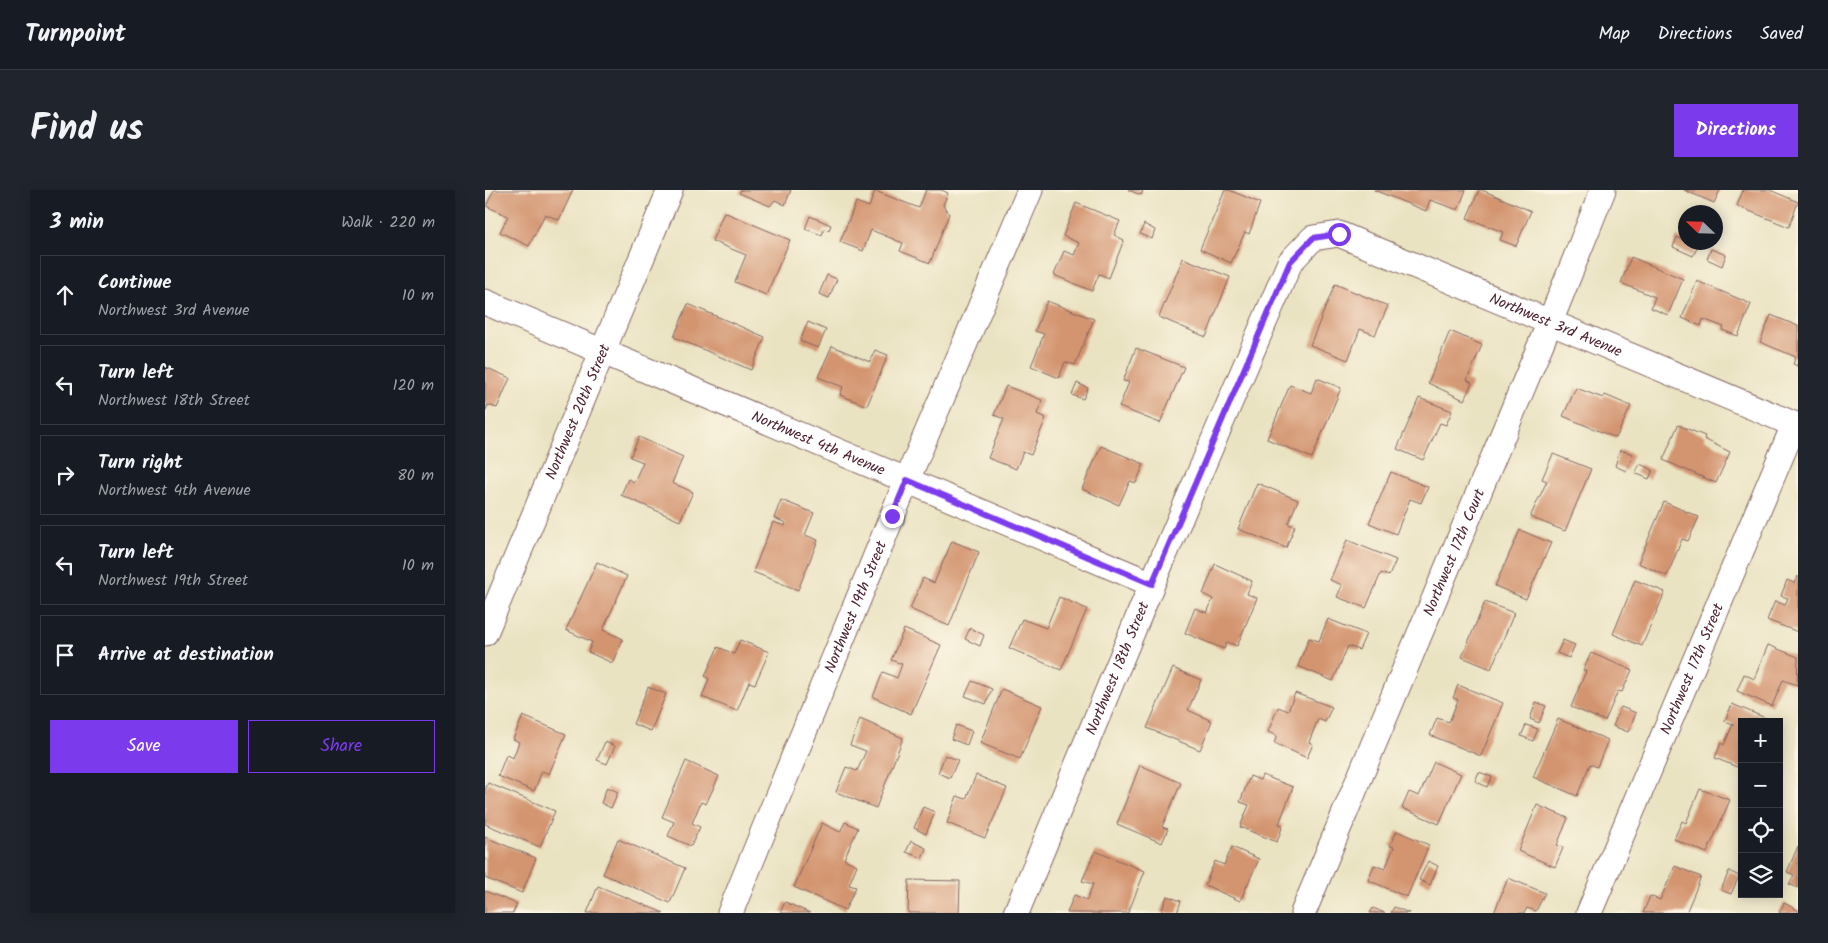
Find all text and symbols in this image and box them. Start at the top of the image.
text: Turnpoint [25,15,126,54]
text: Map [1598,20,1630,49]
text: Directions [1658,20,1732,49]
text: Saved [1760,20,1803,49]
text: Find us [30,102,143,158]
button: Directions [1674,104,1798,157]
north arrow [1678,205,1723,250]
text: 3 min [50,206,104,239]
text: Walk · 220 m [341,210,435,235]
route start [1328,223,1351,246]
text: Continue [98,268,171,298]
icon: ahead [51,281,79,309]
text: 10 m [402,283,434,308]
street label: Northwest 3rd Avenue [1485,287,1626,364]
text: Northwest 3rd Avenue [98,298,249,323]
street label: Northwest 20th Street [539,340,618,483]
text: Turn left [98,358,173,388]
icon: left [51,371,79,399]
text: 120 m [393,373,434,398]
text: Northwest 18th Street [98,388,250,413]
street label: Northwest 4th Avenue [747,405,889,483]
text: Turn right [98,448,183,478]
icon: right [51,461,79,489]
text: 80 m [397,463,434,488]
text: Northwest 4th Avenue [98,478,251,503]
street label: Northwest 17th Court [1417,485,1492,620]
route end [881,505,904,528]
street label: Northwest 19th Street [818,537,894,677]
text: Turn left [98,538,173,568]
icon: left [51,551,79,579]
text: 10 m [402,553,434,578]
text: Northwest 19th Street [98,568,248,593]
street label: Northwest 18th Street [1080,598,1157,739]
street label: Northwest 17th Street [1654,599,1731,738]
text: Arrive at destination [98,640,274,670]
icon: arrive [51,641,79,669]
map controls [1738,718,1783,898]
button: + [1738,718,1783,763]
button: Save [50,720,238,773]
button: Share [248,720,435,773]
button: − [1738,763,1783,808]
button: locate [1738,808,1783,853]
button: layers [1738,853,1783,898]

